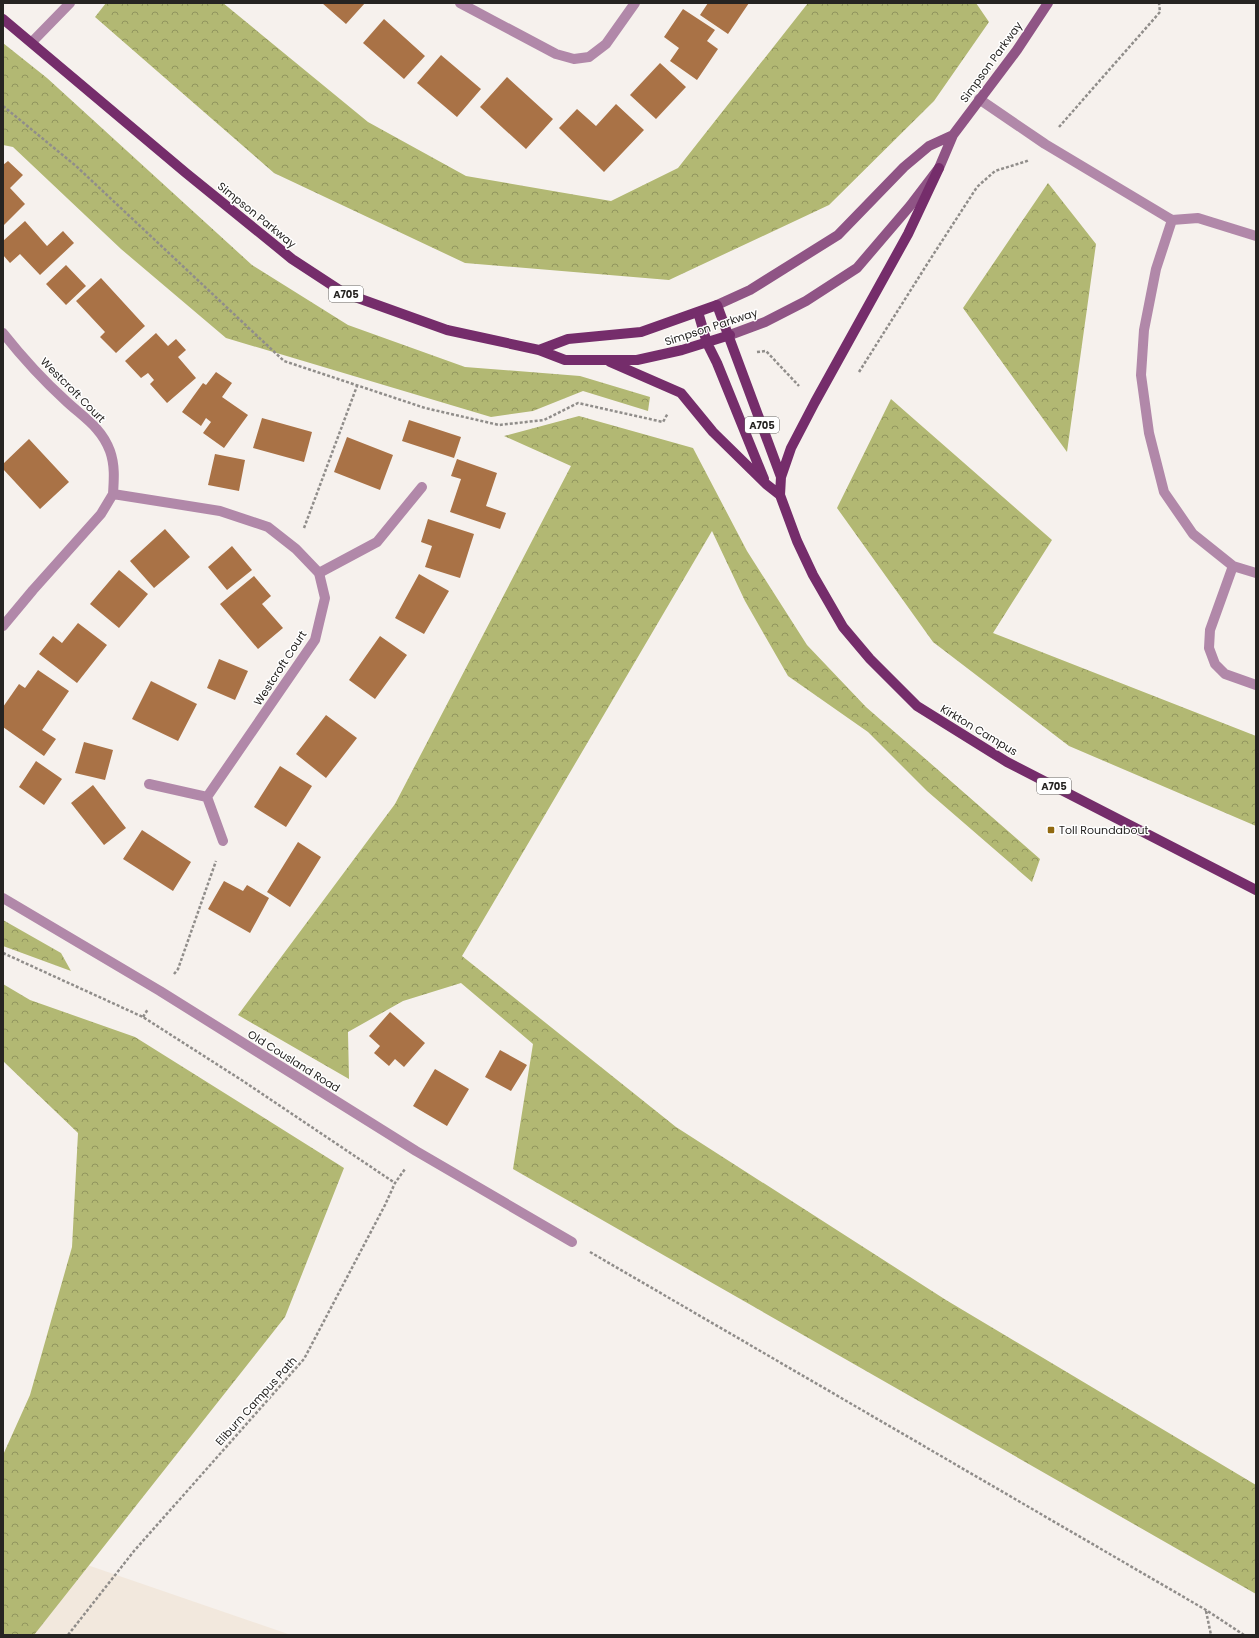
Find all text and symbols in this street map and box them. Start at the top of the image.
street label: Simpson Parkway [956,17,1026,106]
street label: Simpson Parkway [214,178,300,252]
road number: A705 [329,286,363,302]
street label: Simpson Parkway [662,304,760,350]
street label: Westcroft Court [37,354,109,426]
road number: A705 [745,417,779,433]
street label: Westcroft Court [250,627,310,709]
street label: Kirkton Campus [937,701,1021,760]
road number: A705 [1037,778,1071,794]
place label: Toll Roundabout [1059,822,1149,838]
marker: Toll Roundabout [1046,825,1056,835]
street label: Old Cousland Road [245,1026,343,1096]
street label: Eliburn Campus Path [212,1353,300,1449]

